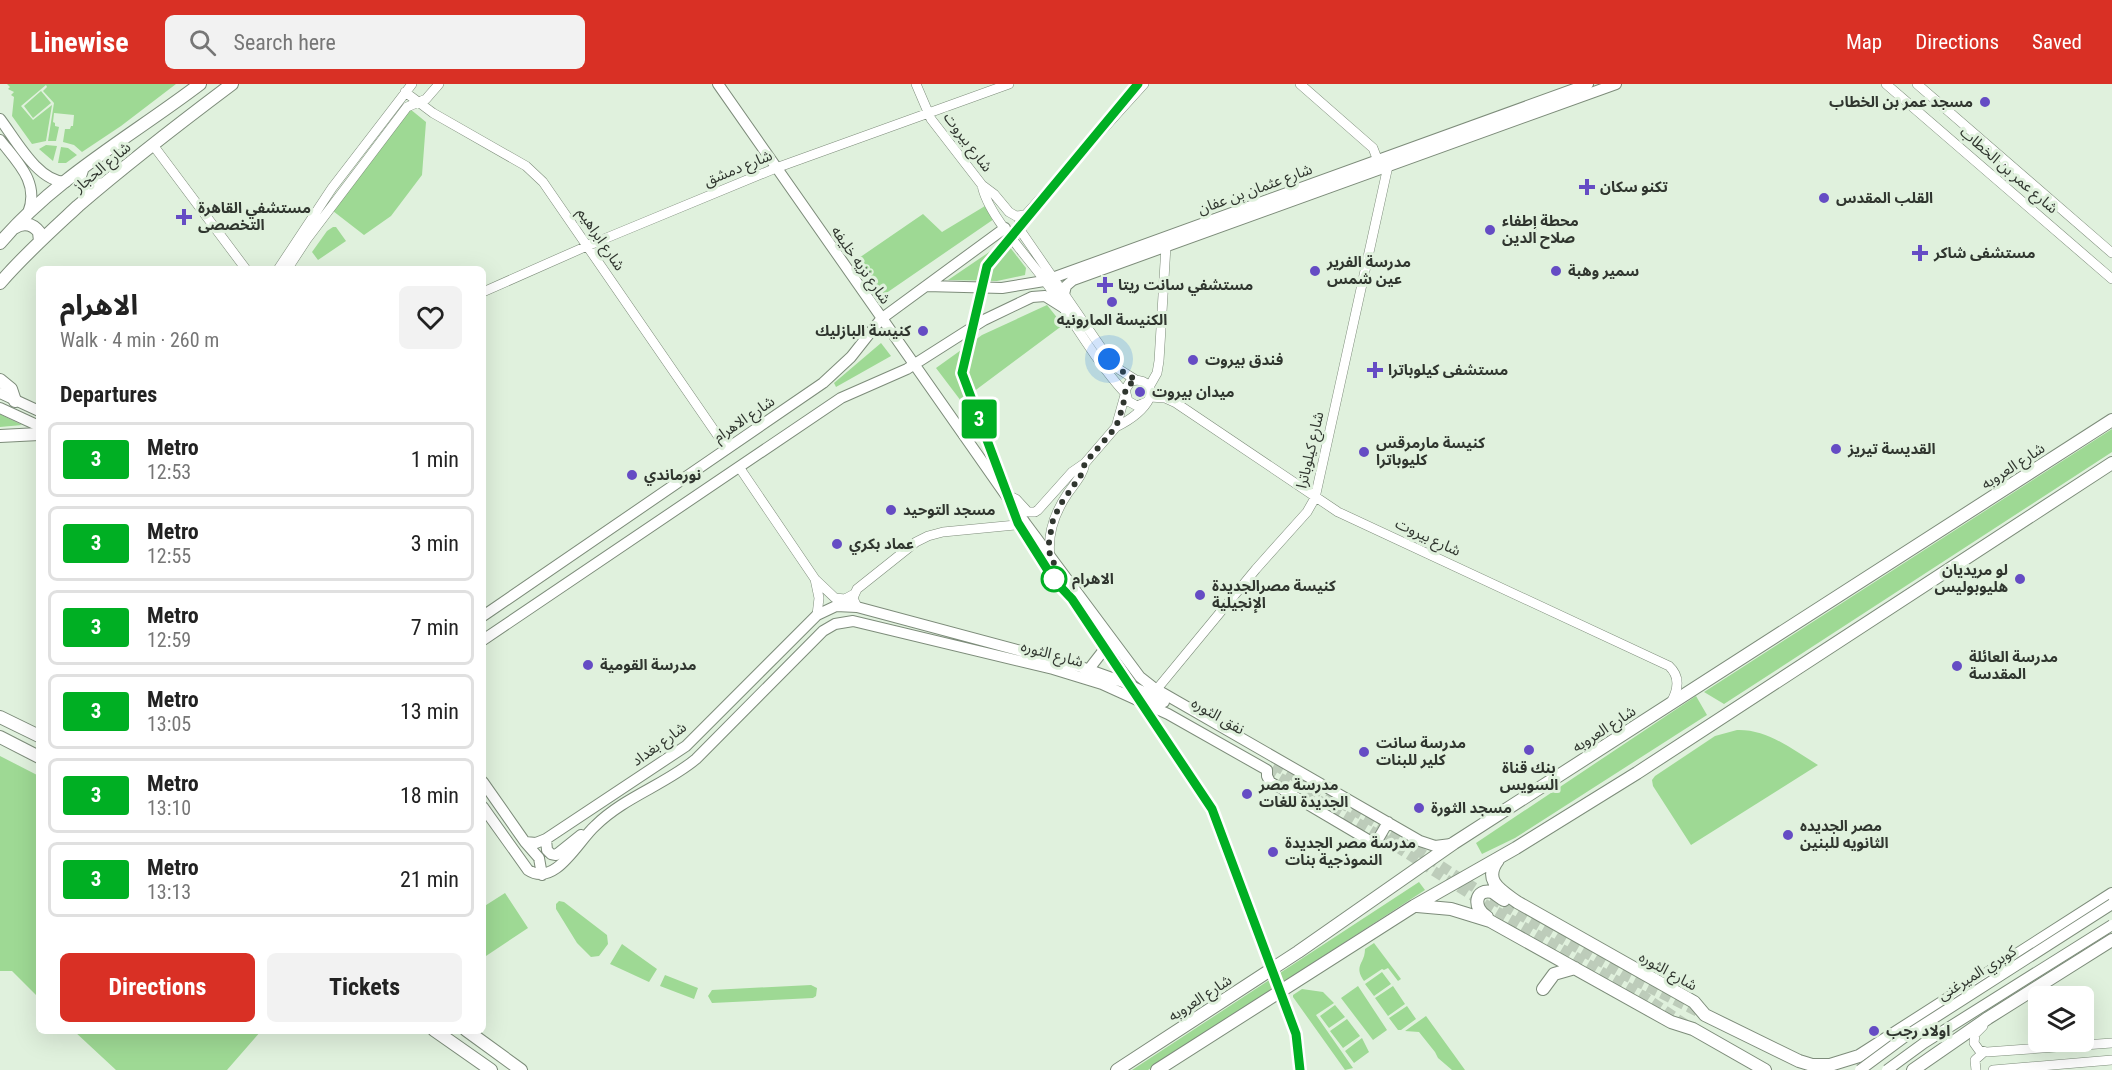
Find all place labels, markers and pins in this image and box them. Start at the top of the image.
place label: مسجد عمر بن الخطاب [1829,93,1973,111]
marker: مسجد عمر بن الخطاب [1978,95,1992,109]
marker: تكنو سكان [1578,178,1596,196]
place label: تكنو سكان [1600,178,1668,196]
place label: القلب المقدس [1836,189,1933,207]
marker: القلب المقدس [1817,191,1831,205]
place label: مستشفي القاهرة التخصصى [198,199,311,234]
marker: مستشفي القاهرة التخصصى [175,208,193,226]
place label: محطة إطفاء صلاح الدين [1502,212,1579,249]
marker: محطة إطفاء صلاح الدين [1483,223,1497,237]
marker: مستشفى شاكر [1911,244,1929,262]
place label: مستشفى شاكر [1933,244,2035,262]
place label: مدرسة الفرير عين شمس [1326,253,1411,288]
place label: سمير وهبة [1568,262,1639,280]
marker: مدرسة الفرير عين شمس [1308,264,1322,278]
marker: سمير وهبة [1549,264,1563,278]
marker: مستشفي سانت ريتا [1096,276,1114,294]
place label: مستشفي سانت ريتا [1118,276,1253,296]
marker: الكنيسة المارونيه [1105,295,1119,309]
place label: الكنيسة المارونيه [1057,311,1167,329]
place label: كنيسة البازليك [815,322,911,340]
marker: كنيسة البازليك [916,324,930,338]
place label: فندق بيروت [1205,351,1283,369]
marker: فندق بيروت [1186,353,1200,367]
marker: مستشفى كيلوباترا [1366,361,1384,379]
place label: مستشفى كيلوباترا [1388,361,1508,379]
place label: ميدان بيروت [1152,383,1235,401]
marker: ميدان بيروت [1133,385,1147,399]
place label: كنيسة مارمرقس كليوباترا [1376,434,1485,469]
place label: القديسة تيريز [1847,440,1935,458]
marker: القديسة تيريز [1829,442,1843,456]
marker: كنيسة مارمرقس كليوباترا [1357,445,1371,459]
place label: نورماندي [644,466,701,486]
marker: نورماندي [625,468,639,482]
place label: مسجد التوحيد [903,501,996,519]
marker: مسجد التوحيد [884,503,898,517]
place label: عماد بكري [849,535,914,555]
marker: عماد بكري [830,537,844,551]
place label: لو مريديان هليوبوليس [1934,561,2008,596]
marker: الاهرام [1041,566,1067,592]
place label: الاهرام [1072,570,1114,590]
marker: لو مريديان هليوبوليس [2013,572,2027,586]
place label: كنيسة مصرالجديدة الإنجيلية [1212,577,1336,613]
marker: كنيسة مصرالجديدة الإنجيلية [1193,588,1207,602]
place label: مدرسة العائلة المقدسة [1969,648,2058,683]
place label: مدرسة القومية [600,656,697,674]
marker: مدرسة القومية [581,658,595,672]
marker: مدرسة العائلة المقدسة [1950,659,1964,673]
place label: مدرسة سانت كلير للبنات [1376,734,1466,769]
marker: بنك قناة السويس [1522,743,1536,757]
marker: مدرسة سانت كلير للبنات [1357,745,1371,759]
place label: بنك قناة السويس [1500,759,1558,794]
place label: مدرسة مصر الجديدة للغات [1258,776,1348,811]
marker: مدرسة مصر الجديدة للغات [1240,787,1254,801]
place label: مسجد الثورة [1431,799,1512,817]
marker: مسجد الثورة [1412,801,1426,815]
place label: مصر الجديده الثانويه للبنين [1800,817,1889,852]
marker: مصر الجديده الثانويه للبنين [1781,828,1795,842]
place label: مدرسة مصر الجديدة النموذجية بنات [1285,834,1416,869]
marker: مدرسة مصر الجديدة النموذجية بنات [1266,845,1280,859]
place label: اولاد رجب [1886,1022,1950,1040]
marker: اولاد رجب [1867,1024,1881,1038]

